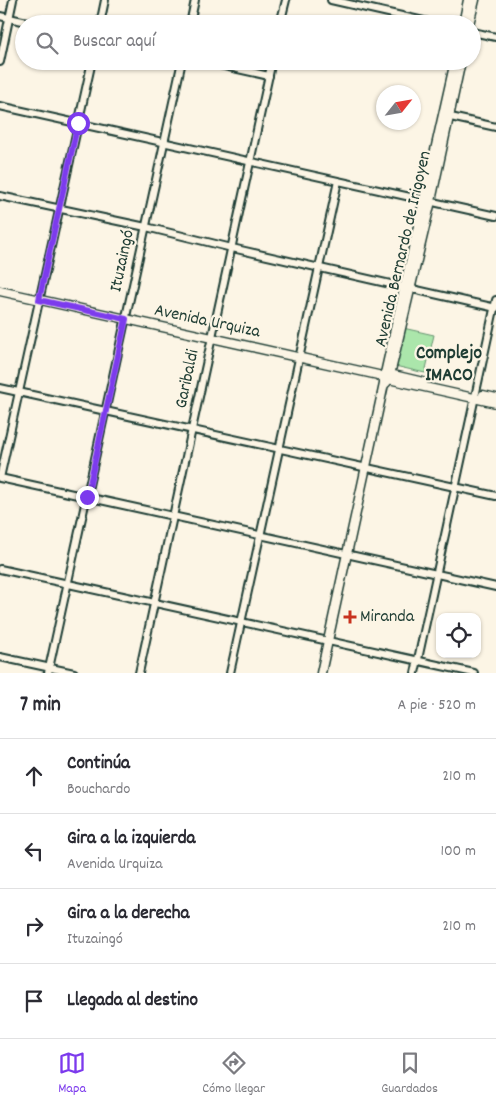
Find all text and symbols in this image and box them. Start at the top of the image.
search box [15,15,481,70]
icon: search [33,29,61,57]
text: Buscar aquí [73,29,155,56]
north arrow [376,85,421,130]
route start [67,112,90,135]
street label: Avenida Bernardo de Irigoyen [369,149,439,349]
street label: Ituzaingó [104,228,142,294]
street label: Avenida Urquiza [152,299,263,346]
district label: Complejo IMACO [416,341,483,390]
street label: Garibaldi [170,347,206,411]
route end [76,486,99,509]
place label: Miranda [360,605,415,630]
marker: Miranda [344,611,356,623]
map controls [436,613,481,658]
button: locate [436,613,481,658]
text: 7 min [20,691,61,721]
text: A pie · 520 m [397,694,476,717]
text: Continúa [67,751,130,778]
icon: ahead [20,762,48,790]
text: 210 m [442,765,476,788]
text: Bouchardo [67,778,130,801]
text: Gira a la izquierda [67,826,195,853]
icon: left [20,837,48,865]
text: 100 m [440,840,476,863]
text: Avenida Urquiza [67,853,163,876]
text: Gira a la derecha [67,901,189,928]
icon: right [20,912,48,940]
text: 210 m [442,915,476,938]
text: Ituzaingó [67,928,123,951]
icon: arrive [20,987,48,1015]
text: Llegada al destino [67,988,198,1015]
tab: Mapa [58,1049,86,1099]
tab: Cómo llegar [202,1049,265,1099]
tab: Guardados [381,1049,438,1099]

